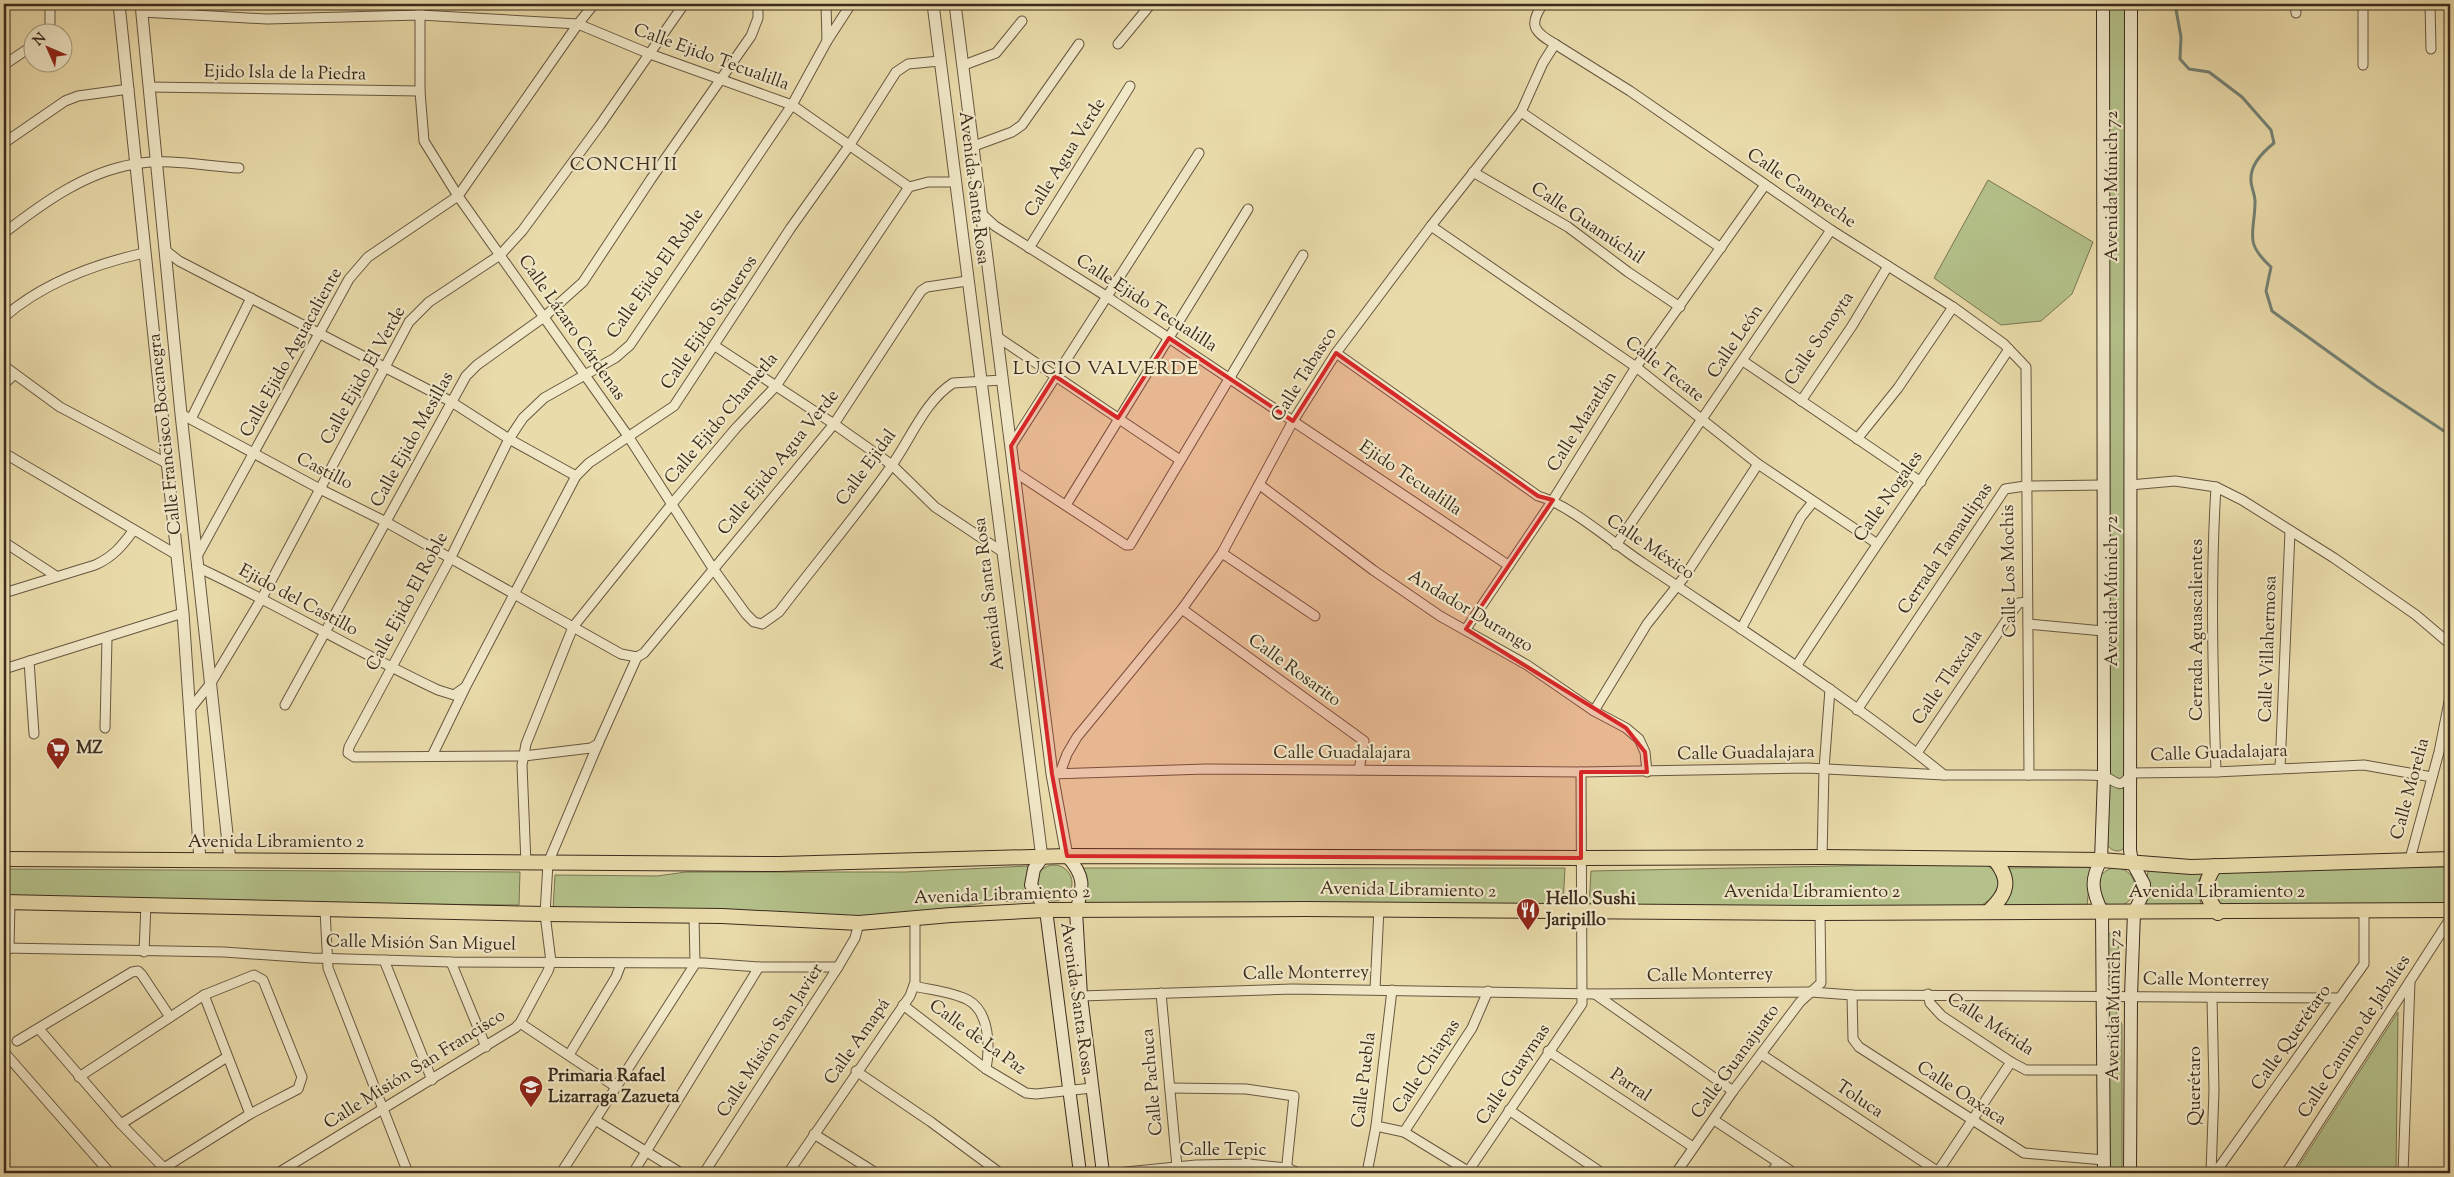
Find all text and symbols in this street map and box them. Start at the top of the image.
street label: Calle Ejido Tecualilla [629,18,793,98]
north arrow [22,22,72,72]
text: N [29,29,51,51]
street label: Ejido Isla de la Piedra [204,60,366,88]
street label: Calle Agua Verde [1019,93,1113,223]
street label: Avenida Santa Rosa [951,110,995,266]
street label: Avenida Múnich 72 [2100,110,2126,261]
street label: Calle Campeche [1741,143,1861,235]
district label: CONCHI II [570,152,678,179]
street label: Calle Guamúchil [1525,176,1649,272]
street label: Calle Ejido El Roble [601,203,711,345]
street label: Calle Ejido Tecualilla [1070,248,1222,360]
street label: Calle Lázaro Cárdenas [511,250,631,406]
street label: Calle Ejido Siqueros [655,251,765,395]
street label: Calle Ejido Aguacaliente [234,263,350,443]
street label: Calle Sonoyta [1779,287,1861,391]
street label: Calle León [1702,299,1771,384]
street label: Calle Ejido El Verde [315,302,413,450]
street label: Calle Tabasco [1266,323,1344,427]
street label: Calle Tecate [1619,331,1709,409]
street label: Calle Francisco Bocanegra [142,332,190,536]
street label: Calle Ejido Chametla [659,347,785,491]
district label: LUCIO VALVERDE [1013,356,1199,383]
street label: Calle Mazatlán [1542,366,1625,477]
street label: Calle Ejido Mesillas [365,367,461,513]
street label: Calle Ejido Agua Verde [712,384,846,542]
street label: Calle Ejidal [830,424,904,512]
street label: Ejido Tecualilla [1353,435,1467,523]
street label: Calle Nogales [1848,446,1930,548]
street label: Castillo [291,447,357,497]
street label: Cerrada Tamaulipas [1892,478,2000,620]
street label: Calle Los Mochis [1996,504,2024,638]
street label: Calle México [1600,509,1700,587]
street label: Avenida Múnich 72 [2100,515,2126,666]
street label: Avenida Santa Rosa [968,516,1012,672]
street label: Calle Ejido El Roble [360,528,456,676]
street label: Cerrada Aguascalientes [2185,539,2211,721]
street label: Ejido del Castillo [233,558,363,644]
street label: Andador Durango [1402,564,1538,660]
street label: Calle Villahermosa [2253,575,2285,723]
street label: Calle Tlaxcala [1906,625,1990,731]
street label: Calle Rosarito [1242,628,1346,714]
street label: Calle Morelia [2385,735,2437,843]
supermarket icon: MZ [45,736,71,770]
place label: MZ [76,736,104,762]
street label: Calle Guadalajara [2150,739,2288,769]
street label: Calle Guadalajara [1677,740,1815,768]
street label: Calle Guadalajara [1273,741,1411,767]
street label: Avenida Libramiento 2 [188,830,365,856]
street label: Avenida Libramiento 2 [1319,876,1497,906]
street label: Avenida Libramiento 2 [913,880,1091,912]
street label: Avenida Libramiento 2 [1724,880,1901,906]
street label: Avenida Libramiento 2 [2129,880,2306,906]
place label: Hello Sushi Jaripillo [1544,887,1637,934]
restaurant icon: Hello Sushi Jaripillo [1515,897,1541,931]
street label: Avenida Santa Rosa [1052,921,1100,1077]
street label: Calle Misión San Miguel [326,929,516,959]
street label: Avenida Múnich 72 [2101,929,2129,1081]
street label: Calle Camino de Jabalíes [2292,950,2418,1124]
street label: Calle Misión San Javier [711,959,831,1123]
street label: Calle Monterrey [1243,960,1369,988]
street label: Calle Monterrey [1647,962,1773,990]
street label: Calle Monterrey [2143,967,2269,995]
street label: Calle Querétaro [2246,979,2338,1096]
street label: Calle Mérida [1941,987,2039,1063]
street label: Calle Amapá [819,993,897,1091]
street label: Calle de La Paz [923,994,1031,1082]
street label: Calle Guanajuato [1685,999,1787,1125]
street label: Calle Misión San Francisco [319,1003,511,1137]
street label: Calle Chiapas [1387,1014,1467,1120]
street label: Calle Guaymas [1471,1019,1557,1131]
street label: Calle Pachuca [1135,1027,1171,1137]
street label: Calle Puebla [1346,1031,1384,1129]
street label: Querétaro [2183,1046,2209,1126]
street label: Calle Oaxaca [1911,1055,2011,1133]
street label: Parral [1604,1063,1656,1109]
place label: Primaria Rafael Lizarraga Zazueta [548,1064,680,1111]
school or university icon: Primaria Rafael Lizarraga Zazueta [518,1074,544,1108]
street label: Toluca [1830,1075,1888,1125]
street label: Calle Tepic [1179,1138,1267,1164]

